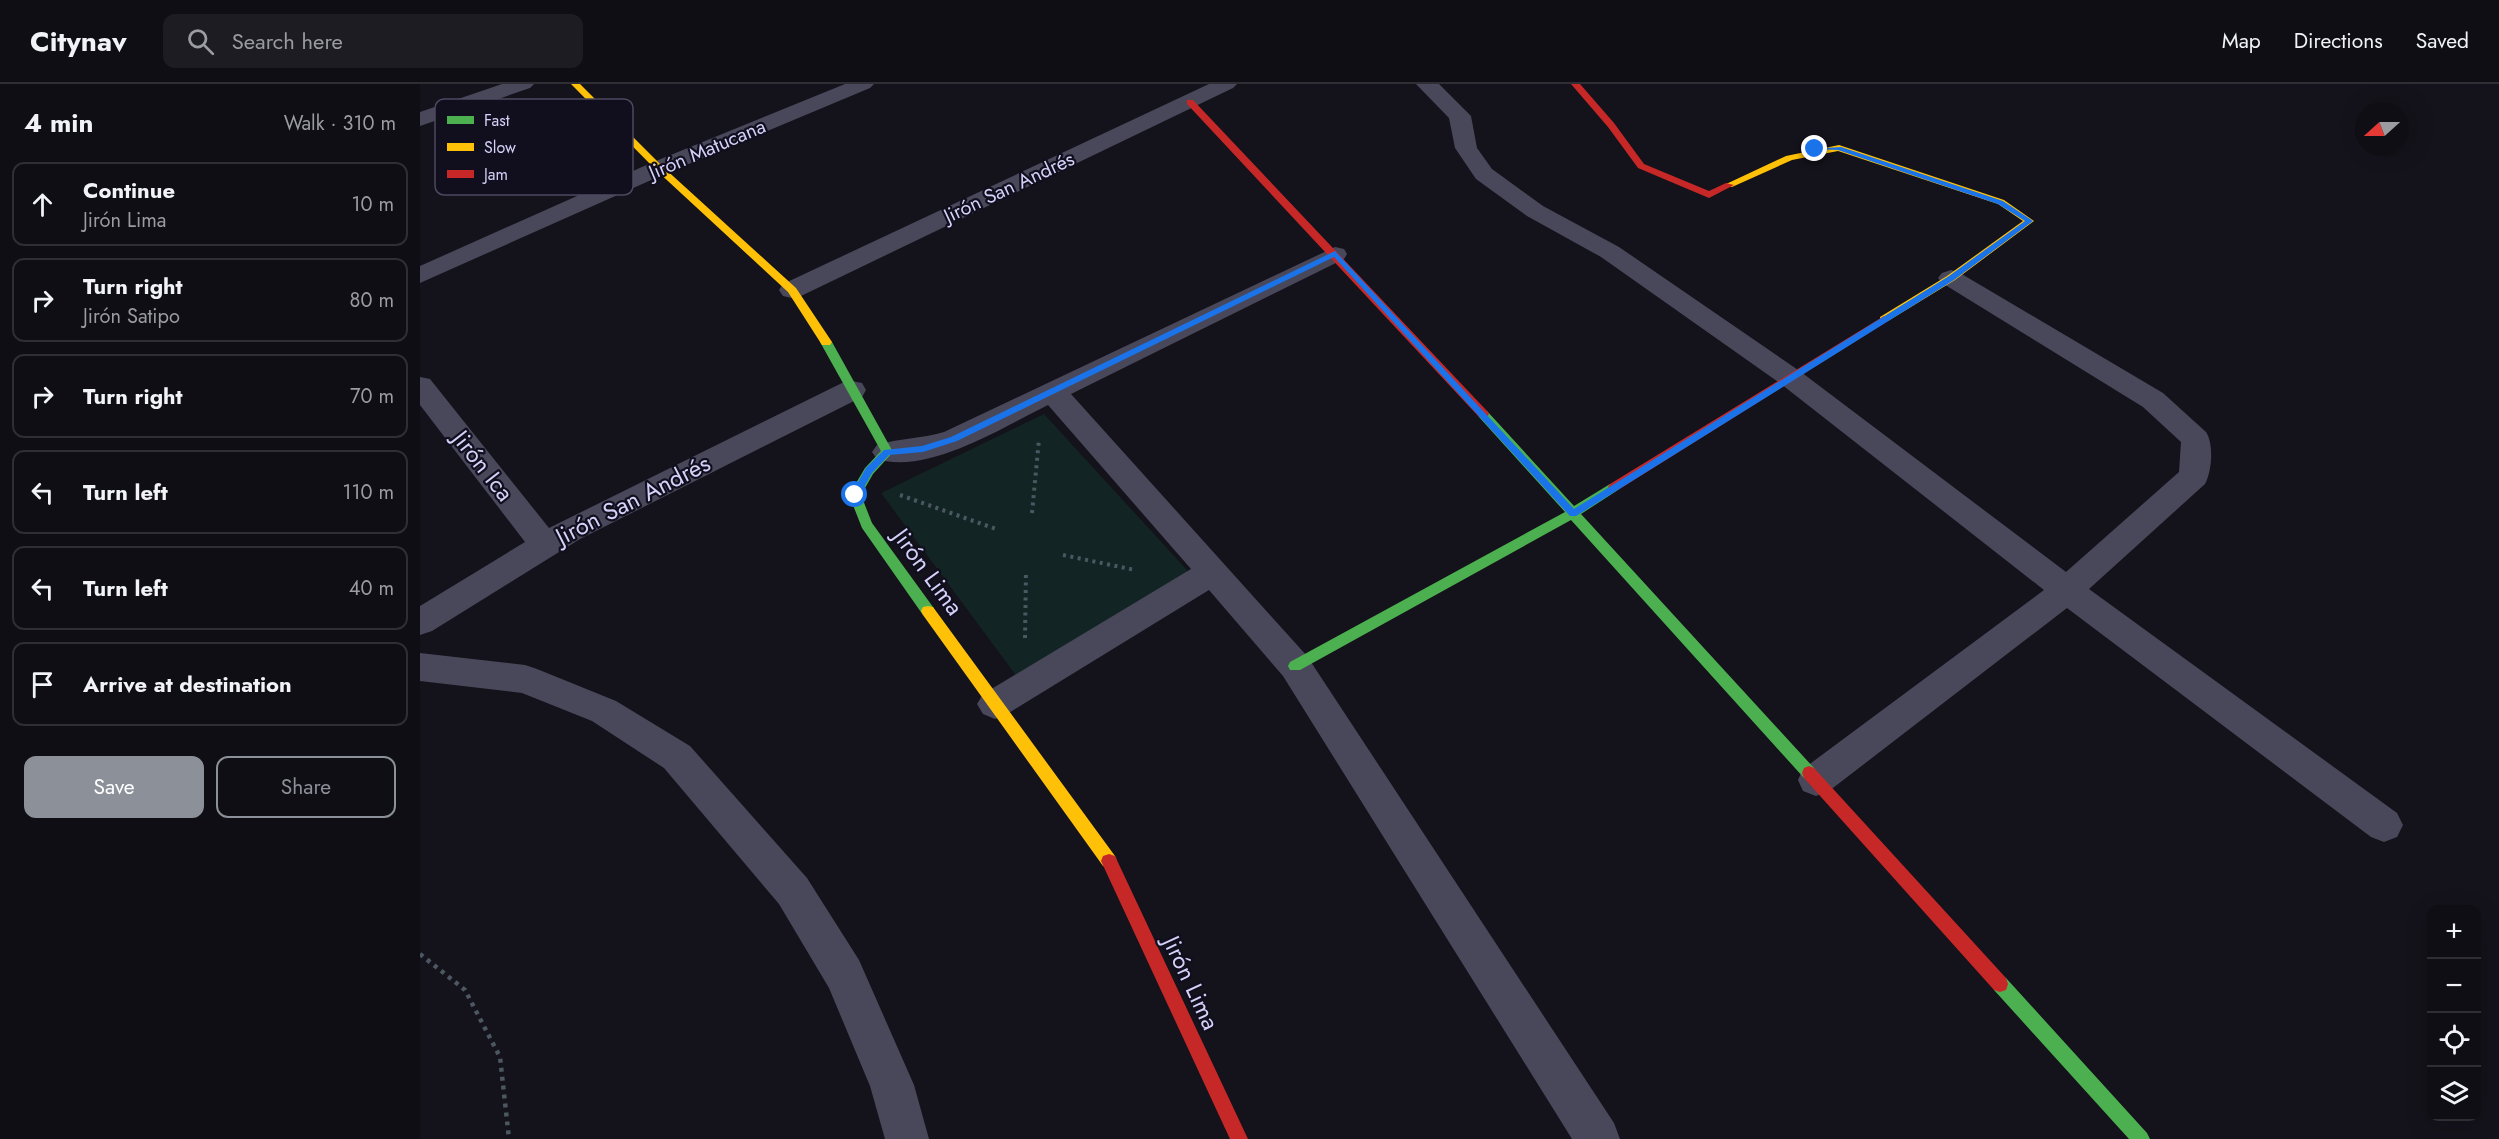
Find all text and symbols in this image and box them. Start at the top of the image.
search box [163,14,583,68]
text: Citynav [30,21,127,62]
icon: search [184,25,217,58]
text: Search here [232,25,343,57]
text: Map [2222,26,2261,56]
text: Directions [2294,26,2383,56]
text: Saved [2416,26,2469,56]
legend [435,99,633,195]
north arrow [2355,102,2409,156]
text: 4 min [24,104,93,142]
text: Walk · 310 m [284,109,396,138]
text: Fast [484,109,510,132]
street label: Jirón Matucana [642,112,770,188]
route end [1801,135,1827,161]
text: Slow [484,136,516,159]
street label: Jirón San Andrés [936,144,1079,232]
text: Jam [482,163,508,186]
text: Continue [83,174,175,206]
icon: ahead [26,188,59,221]
text: 10 m [351,190,394,219]
text: Jirón Lima [83,206,166,235]
text: Turn right [83,270,183,302]
icon: right [26,284,59,317]
text: 80 m [349,286,394,315]
text: Jirón Satipo [83,302,180,331]
icon: right [26,380,59,413]
text: Turn right [83,380,183,412]
text: 70 m [350,382,394,411]
street label: Jirón Ica [443,420,522,509]
street label: Jirón San Andrés [547,446,716,555]
icon: left [26,476,59,509]
text: Turn left [83,476,168,508]
text: 110 m [342,478,394,507]
route start [841,481,867,507]
street label: Jirón Lima [883,519,972,622]
icon: left [26,572,59,605]
text: Turn left [83,572,168,604]
text: 40 m [349,574,394,603]
icon: arrive [26,668,59,701]
text: Arrive at destination [83,668,292,700]
button: Save [24,756,204,818]
button: Share [216,756,396,818]
map controls [2427,905,2481,1121]
button: + [2427,905,2481,959]
street label: Jirón Lima [1153,927,1228,1036]
button: − [2427,959,2481,1013]
button: locate [2427,1013,2481,1067]
button: layers [2427,1067,2481,1121]

